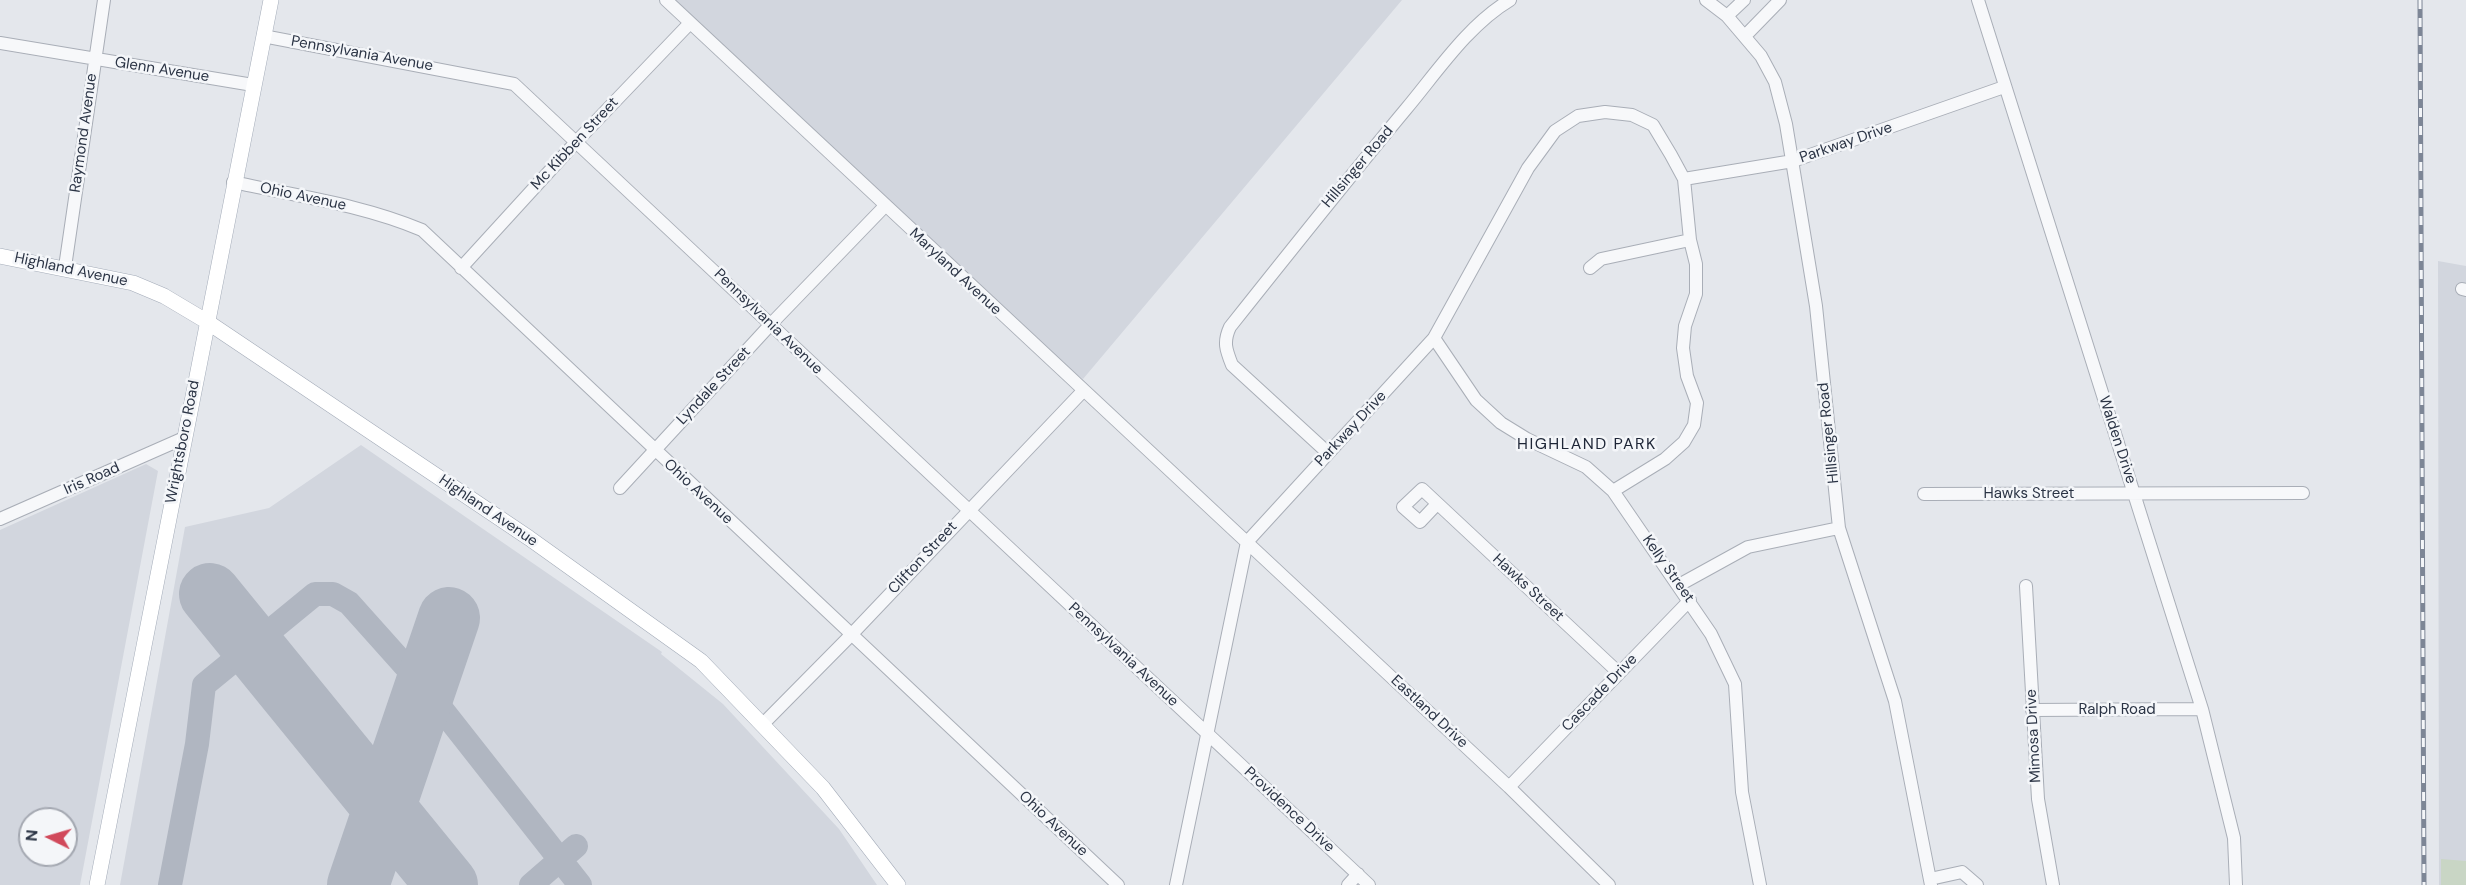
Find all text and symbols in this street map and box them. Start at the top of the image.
street label: Pennsylvania Avenue [290,33,434,75]
street label: Glenn Avenue [113,54,211,86]
street label: Raymond Avenue [67,72,101,194]
street label: Mc Kibben Street [528,94,622,194]
street label: Parkway Drive [1797,119,1895,167]
street label: Hillsinger Road [1319,122,1397,212]
street label: Ohio Avenue [258,179,348,215]
street label: Maryland Avenue [905,225,1005,319]
street label: Highland Avenue [13,249,129,291]
street label: Pennsylvania Avenue [710,266,826,378]
street label: Lyndale Street [673,343,755,429]
street label: Wrightsboro Road [162,379,204,505]
street label: Hillsinger Road [1815,382,1843,484]
street label: Parkway Drive [1311,388,1391,470]
street label: Walden Drive [2094,394,2140,486]
district label: HIGHLAND PARK [1517,435,1657,455]
street label: Ohio Avenue [660,456,736,528]
street label: Iris Road [61,459,123,499]
street label: Highland Avenue [435,471,541,551]
street label: Hawks Street [1984,485,2074,503]
street label: Clifton Street [885,518,961,598]
street label: Kelly Street [1638,532,1698,606]
street label: Hawks Street [1489,550,1567,626]
street label: Pennsylvania Avenue [1064,599,1182,711]
street label: Cascade Drive [1559,651,1641,735]
street label: Eastland Drive [1387,672,1471,752]
street label: Mimosa Drive [2023,689,2045,783]
street label: Ralph Road [2078,701,2156,719]
street label: Providence Drive [1240,763,1338,857]
street label: Ohio Avenue [1015,788,1091,860]
north arrow [18,807,78,867]
text: N [21,829,43,842]

